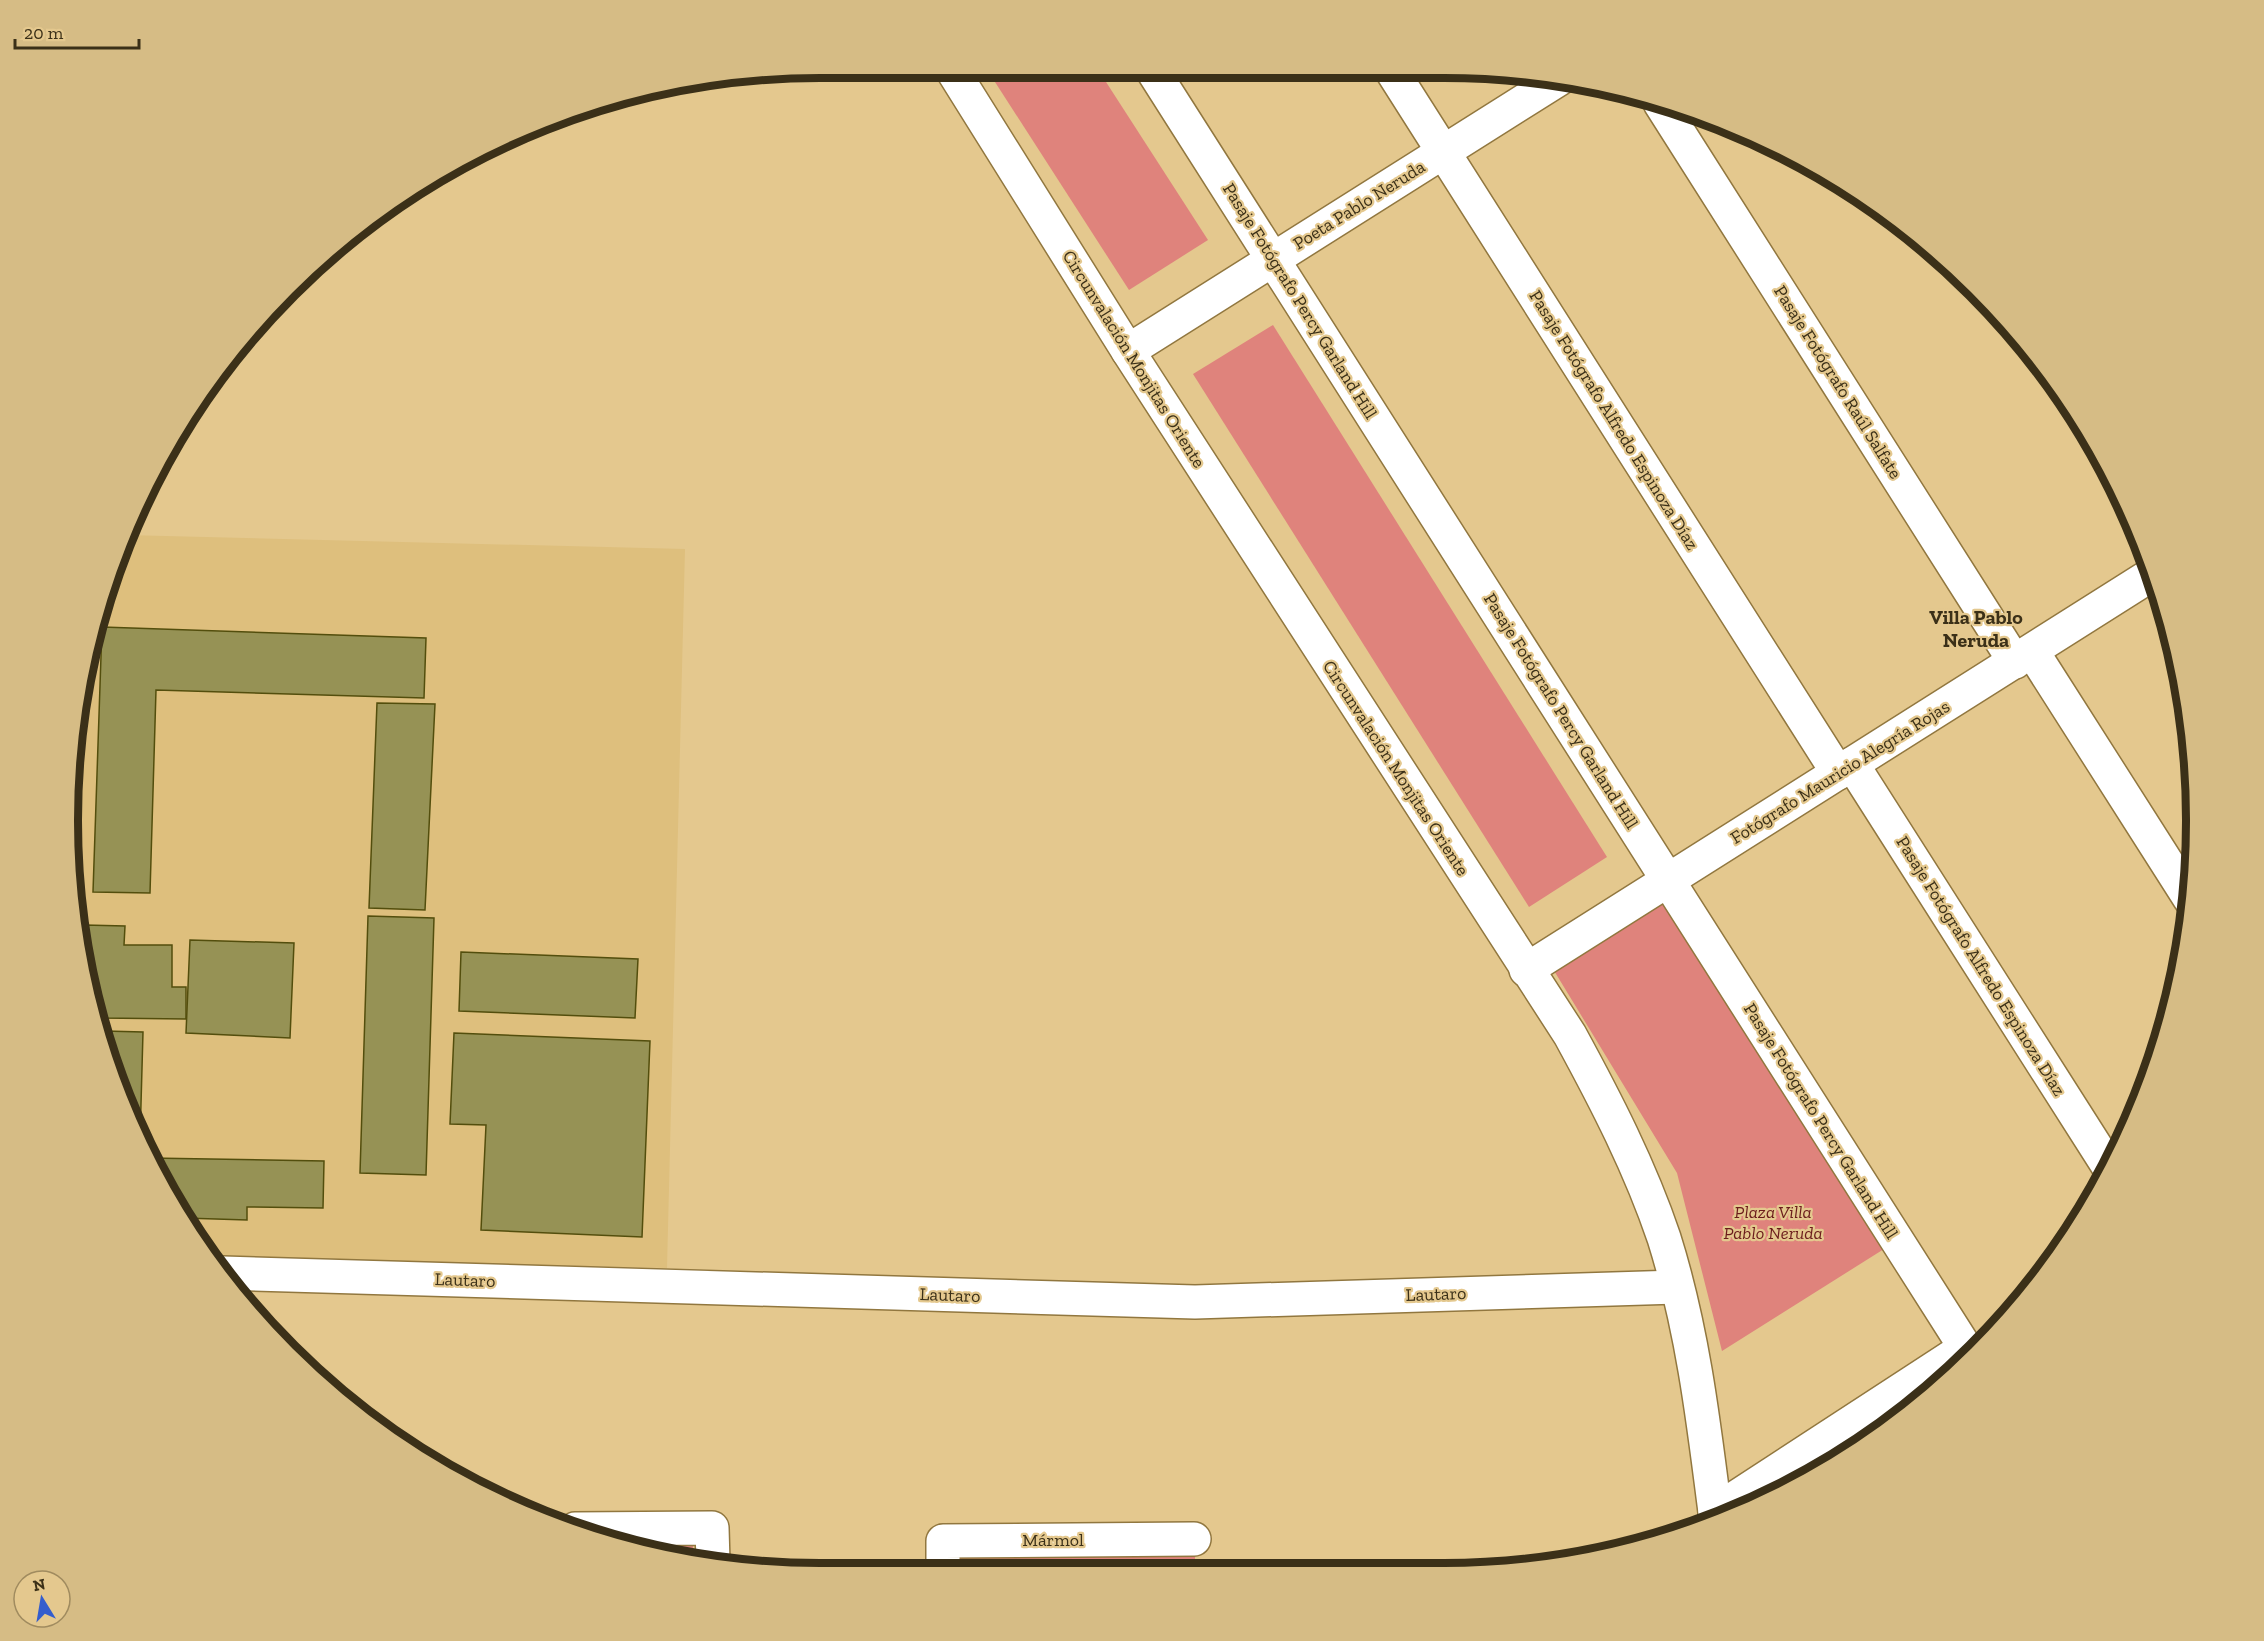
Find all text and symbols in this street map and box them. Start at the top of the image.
scale bar [15,12,140,50]
text: 20 m [24,22,64,44]
street label: Poeta Pablo Neruda [1289,155,1429,254]
street label: Pasaje Fotógrafo Percy Garland Hill [1218,179,1382,423]
street label: Circunvalación Monjitas Oriente [1058,246,1210,472]
street label: Pasaje Fotógrafo Raúl Salfate [1769,281,1907,483]
street label: Pasaje Fotógrafo Alfredo Espinoza Díaz [1525,286,1703,554]
street label: Pasaje Fotógrafo Percy Garland Hill [1479,589,1643,833]
district label: Villa Pablo Neruda [1929,605,2023,652]
street label: Circunvalación Monjitas Oriente [1318,656,1474,880]
street label: Fotógrafo Mauricio Alegría Rojas [1726,695,1954,849]
street label: Pasaje Fotógrafo Alfredo Espinoza Díaz [1892,832,2070,1100]
street label: Pasaje Fotógrafo Percy Garland Hill [1739,999,1903,1243]
park label: Plaza Villa Pablo Neruda [1723,1201,1823,1244]
street label: Lautaro [434,1268,496,1292]
street label: Lautaro [1405,1282,1467,1306]
street label: Lautaro [919,1283,981,1307]
street label: Mármol [1022,1529,1084,1551]
north arrow [12,1569,72,1629]
text: N [31,1574,47,1595]

